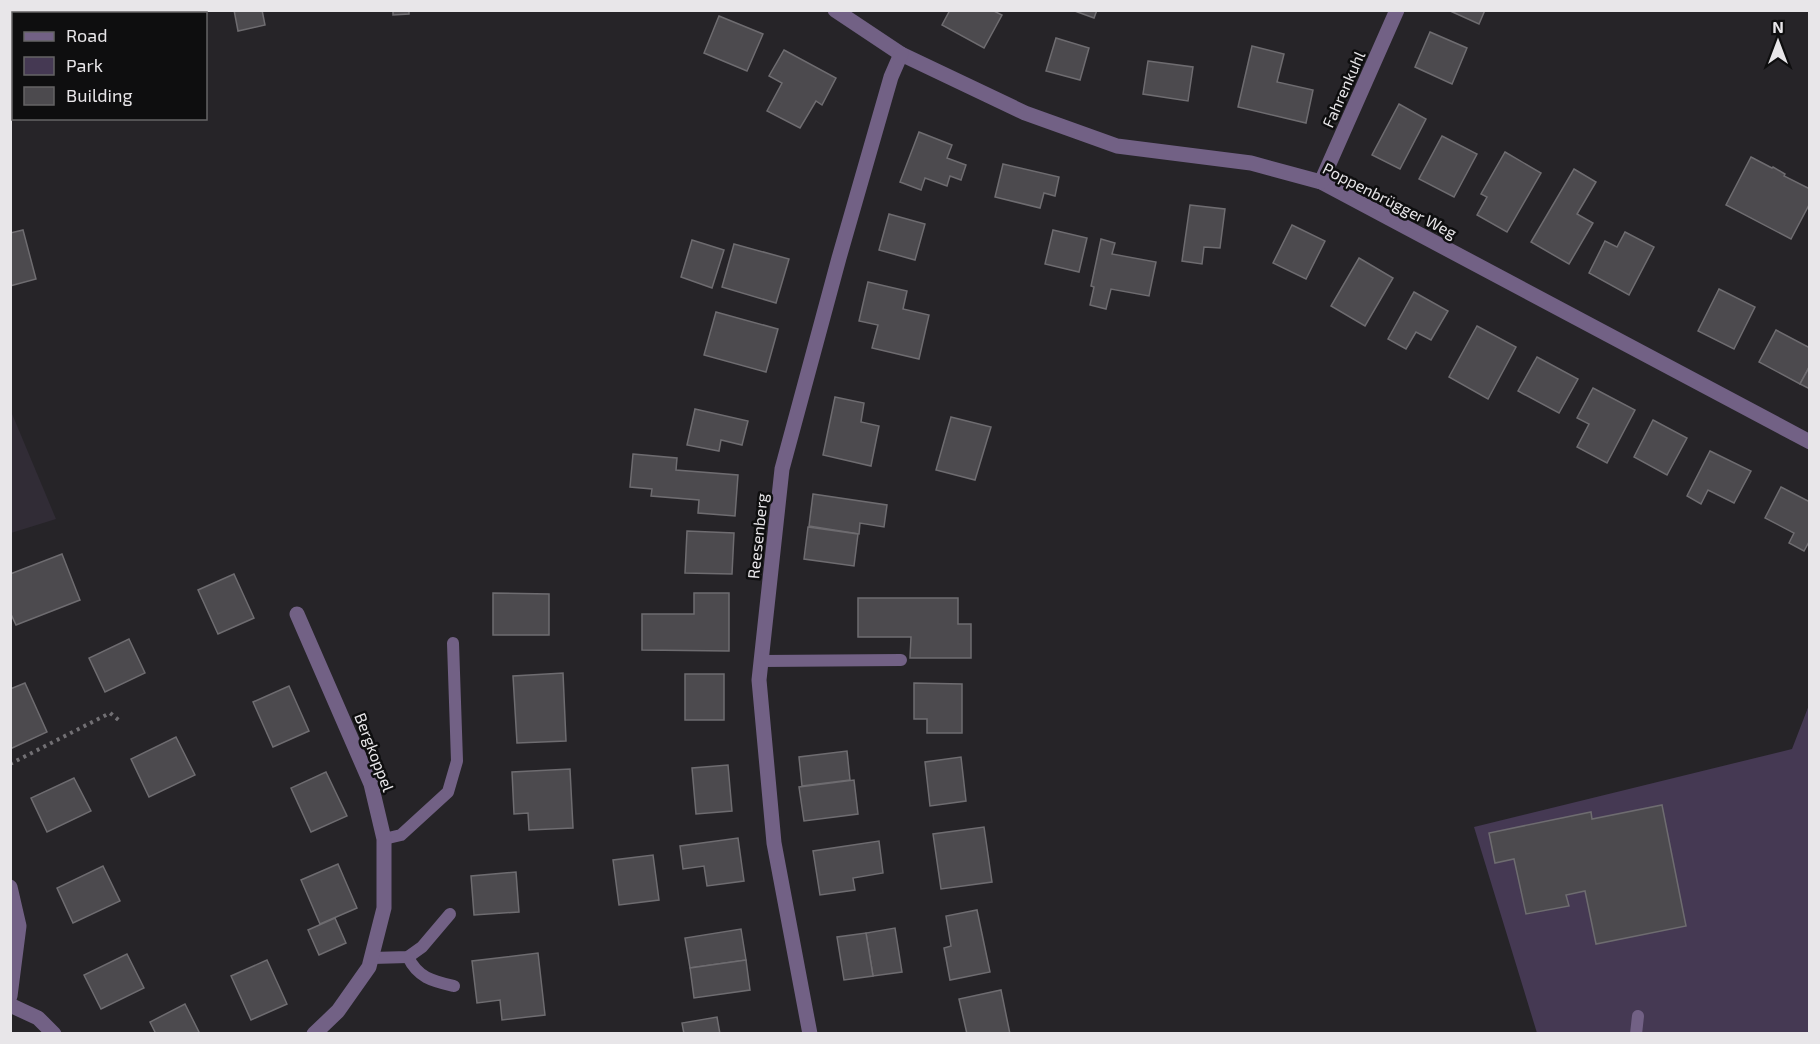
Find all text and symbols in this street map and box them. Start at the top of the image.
legend [12,12,207,120]
north arrow [1748,12,1808,72]
text: N [1772,17,1784,36]
text: Road [66,24,107,46]
street label: Fahrenkuhl [1318,48,1368,130]
text: Park [66,54,103,76]
text: Building [66,84,133,106]
street label: Poppenbrügger Weg [1320,158,1460,242]
street label: Reesenberg [743,492,771,580]
street label: Bergkoppel [351,710,399,794]

